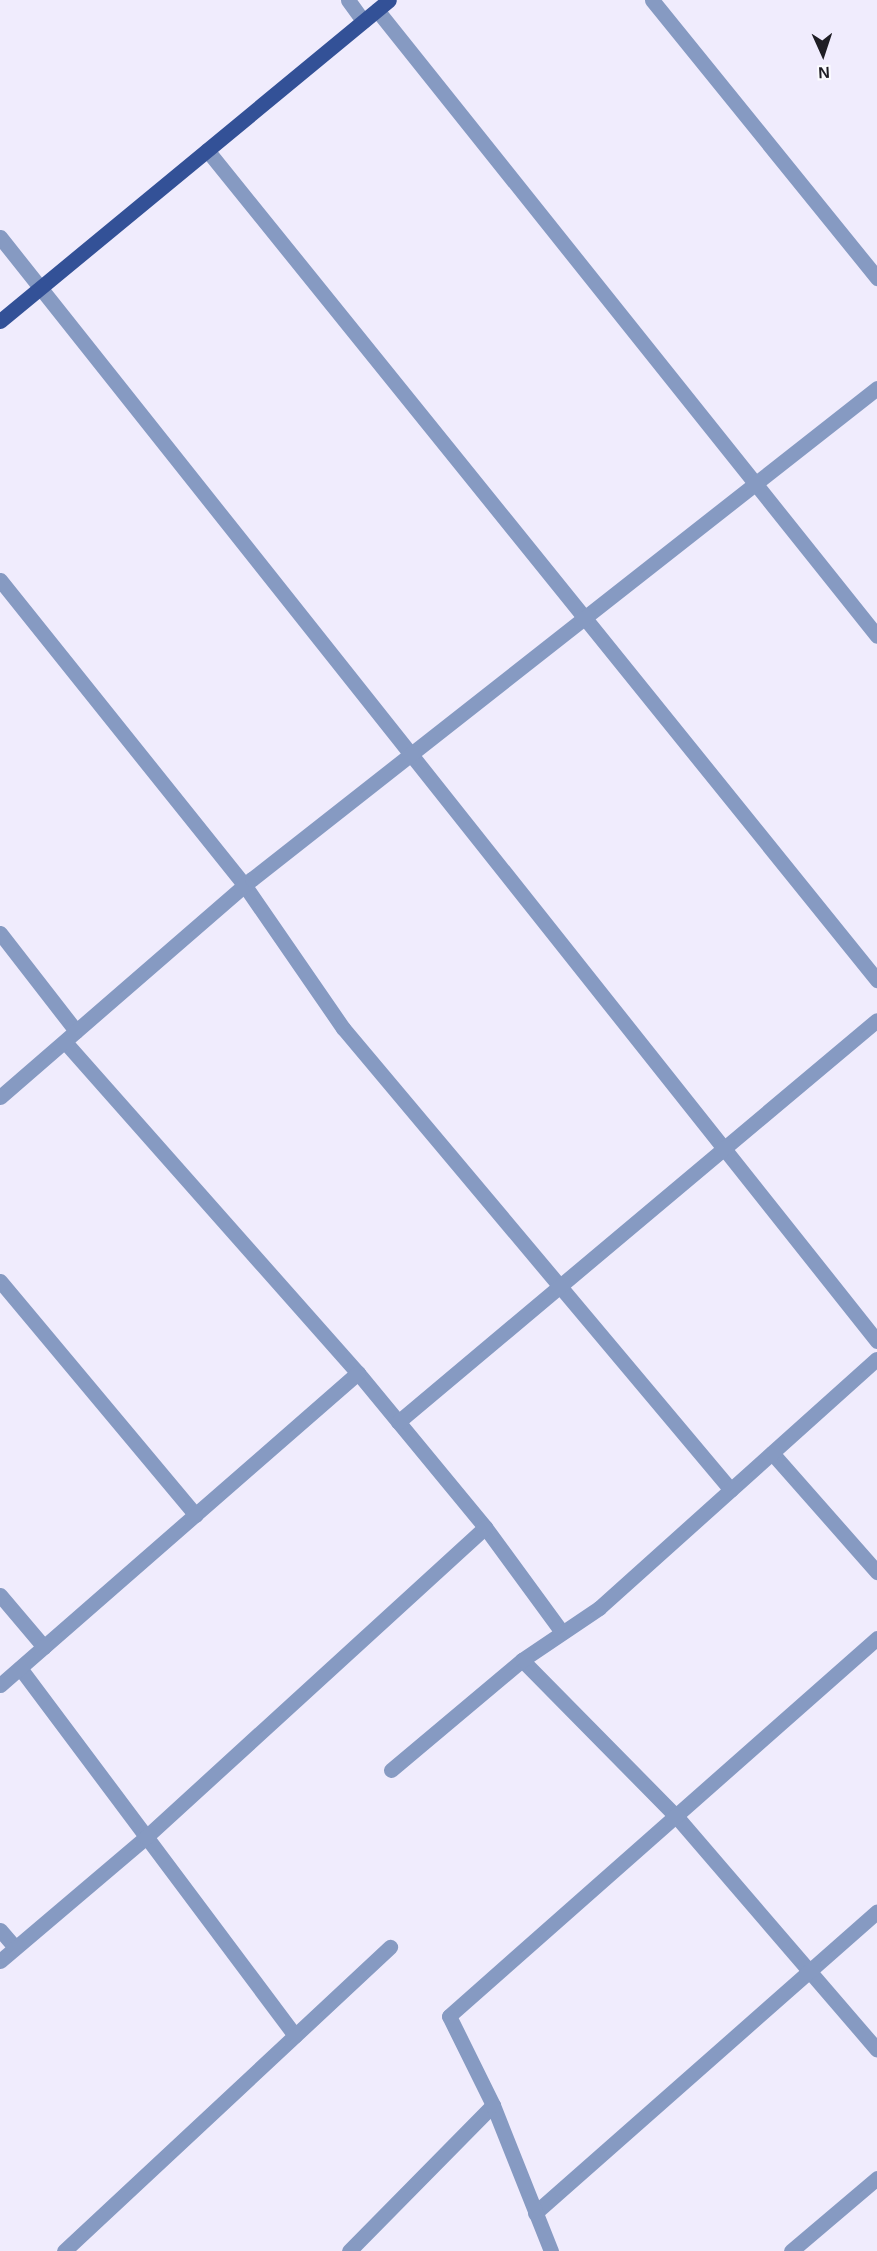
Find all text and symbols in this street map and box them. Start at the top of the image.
north arrow [793,24,853,84]
text: N [818,64,830,81]

